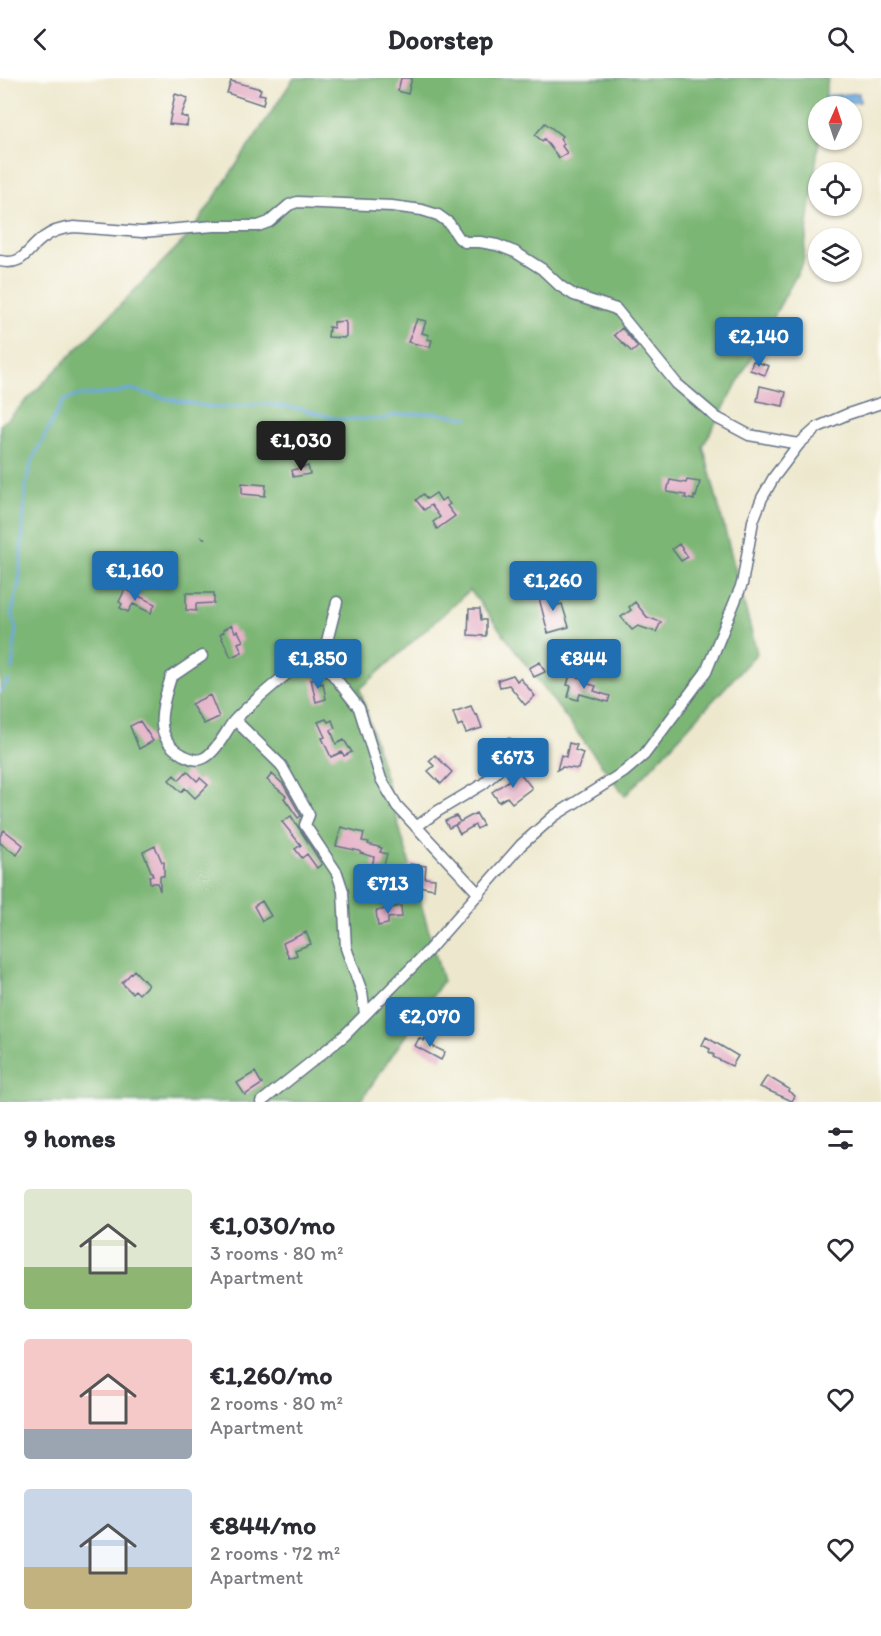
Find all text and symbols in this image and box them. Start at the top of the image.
icon: back [24,23,57,56]
text: Doorstep [388,23,493,56]
icon: search [824,23,857,56]
north arrow [808,96,862,150]
map controls [808,96,862,282]
button: locate [808,162,862,216]
button: layers [808,228,862,282]
pin: €2,140 [710,317,808,368]
text: €2,140 [729,324,789,348]
pin: €1,030 [252,421,350,472]
text: €1,030 [271,428,331,452]
pin: €1,160 [86,551,184,602]
text: €1,160 [106,558,164,582]
pin: €1,260 [504,561,602,612]
text: €1,260 [524,568,582,592]
pin: €1,850 [269,639,367,690]
pin: €844 [548,639,620,690]
text: €1,850 [288,646,348,670]
text: €844 [561,646,607,670]
pin: €673 [477,738,549,789]
text: €673 [492,745,534,769]
pin: €713 [352,864,424,915]
text: €713 [367,871,409,895]
pin: €2,070 [381,997,479,1048]
text: €2,070 [399,1004,461,1028]
text: 9 homes [24,1122,116,1154]
icon: filters [824,1122,857,1155]
text: €1,030/mo [210,1209,335,1241]
icon: home [72,1213,144,1285]
icon: heart [824,1233,857,1266]
text: 3 rooms · 80 m² [210,1241,343,1265]
text: Apartment [210,1265,303,1289]
text: €1,260/mo [210,1359,333,1391]
icon: home [72,1363,144,1435]
icon: heart [824,1383,857,1416]
text: 2 rooms · 80 m² [210,1391,343,1415]
text: Apartment [210,1415,303,1439]
text: €844/mo [210,1509,316,1541]
icon: home [72,1513,144,1585]
icon: heart [824,1533,857,1566]
text: 2 rooms · 72 m² [210,1541,340,1565]
text: Apartment [210,1565,303,1589]

